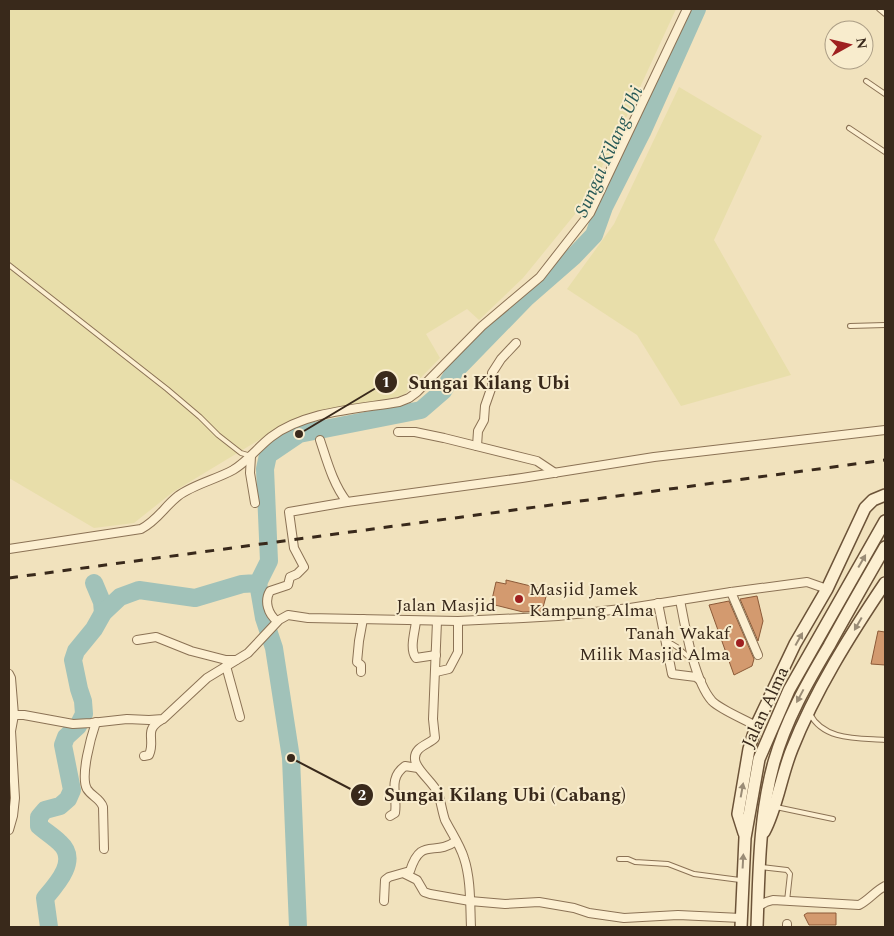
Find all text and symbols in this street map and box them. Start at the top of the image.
north arrow [824,20,874,70]
text: N [850,36,873,50]
water label: Sungai Kilang Ubi [567,81,651,222]
callout: Sungai Kilang Ubi [373,365,580,399]
text: Sungai Kilang Ubi [408,369,570,398]
text: 1 [382,371,390,394]
one-way arrow [858,554,867,567]
place label: Masjid Jamek Kampung Alma [529,576,654,624]
street label: Jalan Masjid [396,592,496,619]
marker: Masjid Jamek Kampung Alma [513,593,525,605]
one-way arrow [854,617,863,630]
place label: Tanah Wakaf Milik Masjid Alma [579,620,732,668]
one-way arrow [794,633,803,646]
marker: Tanah Wakaf Milik Masjid Alma [734,637,746,649]
street label: Jalan Alma [735,662,796,752]
one-way arrow [796,689,804,703]
callout: Sungai Kilang Ubi (Cabang) [349,778,636,812]
text: Sungai Kilang Ubi (Cabang) [384,781,626,810]
one-way arrow [739,782,747,798]
text: 2 [358,784,366,807]
one-way arrow [740,853,748,869]

